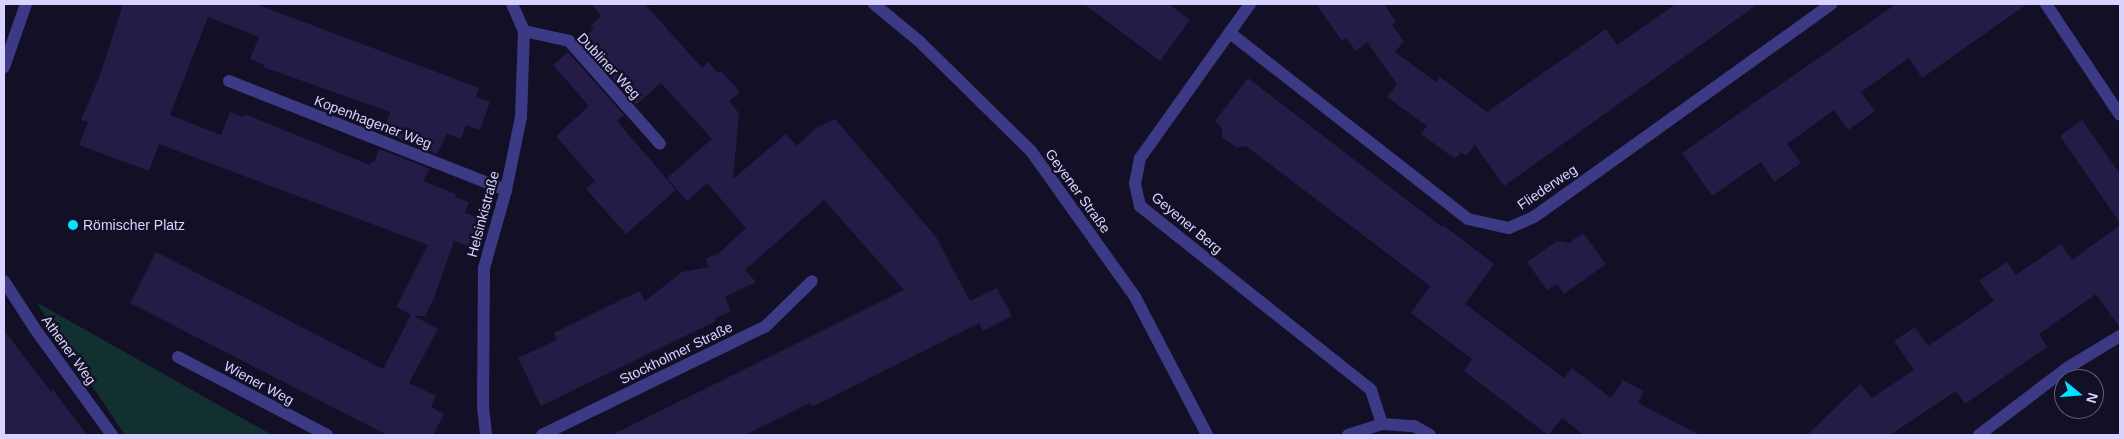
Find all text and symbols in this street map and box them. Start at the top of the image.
street label: Dubliner Weg [574,29,644,103]
street label: Kopenhagener Weg [312,92,434,152]
street label: Geyener Straße [1042,146,1114,236]
street label: Fliederweg [1514,161,1580,213]
street label: Helsinkistraße [463,169,503,259]
street label: Geyener Berg [1148,189,1226,257]
place label: Römischer Platz [83,217,185,233]
marker: Römischer Platz [67,219,79,231]
street label: Athener Weg [38,312,100,388]
street label: Stockholmer Straße [617,318,735,388]
street label: Wiener Weg [221,358,297,408]
north arrow [2054,369,2104,419]
text: N [2083,391,2102,405]

